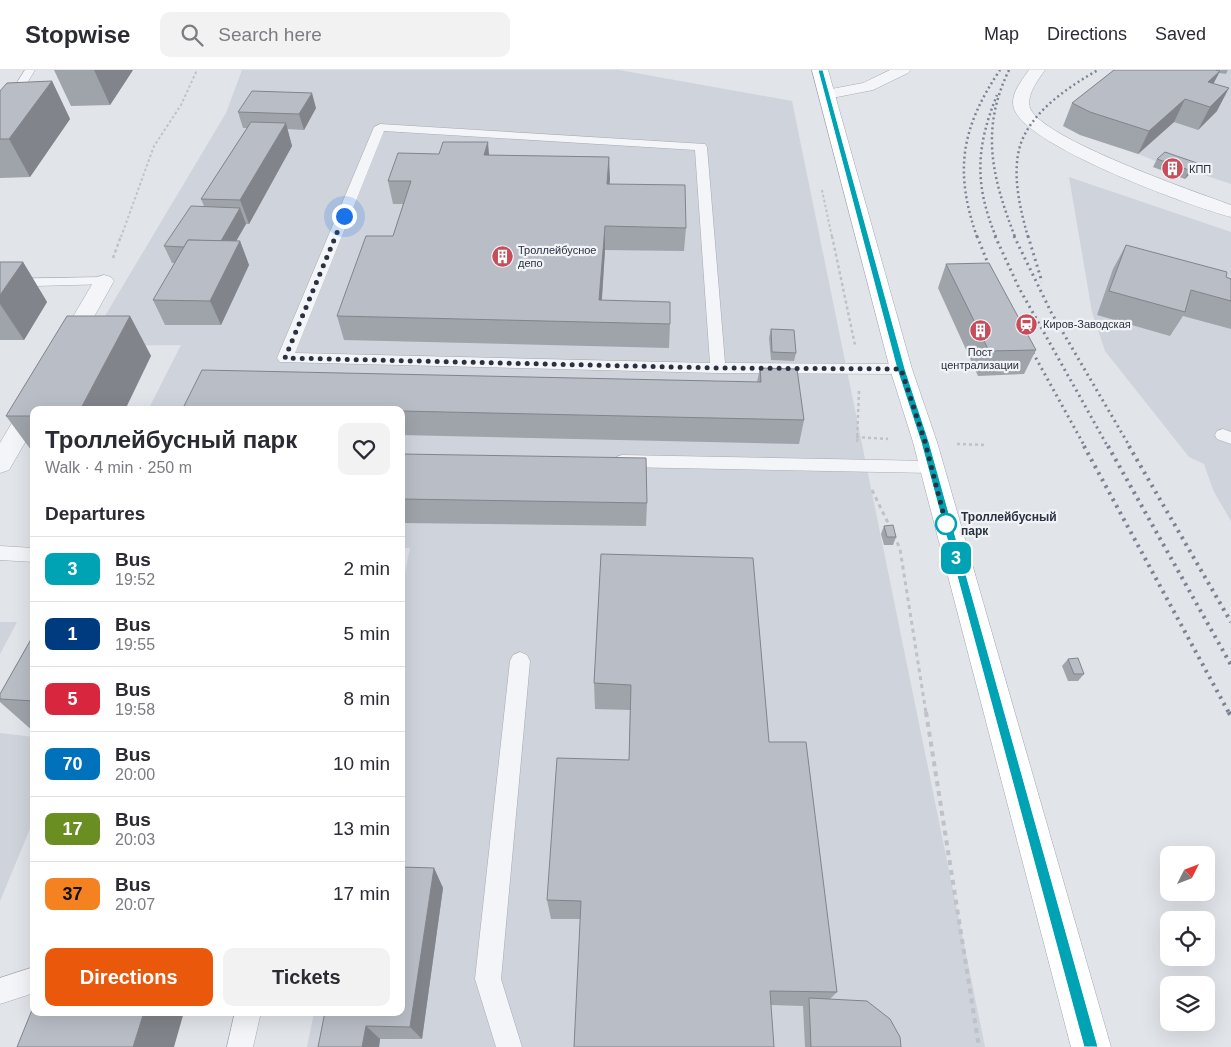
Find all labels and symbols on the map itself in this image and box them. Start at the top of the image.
building icon: КПП [1161,157,1185,181]
place label: КПП [1189,163,1211,175]
your location [332,204,357,229]
building icon: Троллейбусное депо [490,244,514,268]
place label: Троллейбусное депо [518,244,596,269]
station icon: Киров-Заводская [1015,312,1039,336]
place label: Киров-Заводская [1043,318,1131,330]
building icon: Пост централизации [968,319,992,343]
place label: Пост централизации [941,346,1019,371]
place label: Троллейбусный парк [961,510,1057,538]
marker: Троллейбусный парк [935,513,957,535]
line badge: 3 [940,542,972,574]
north arrow [1160,846,1215,901]

